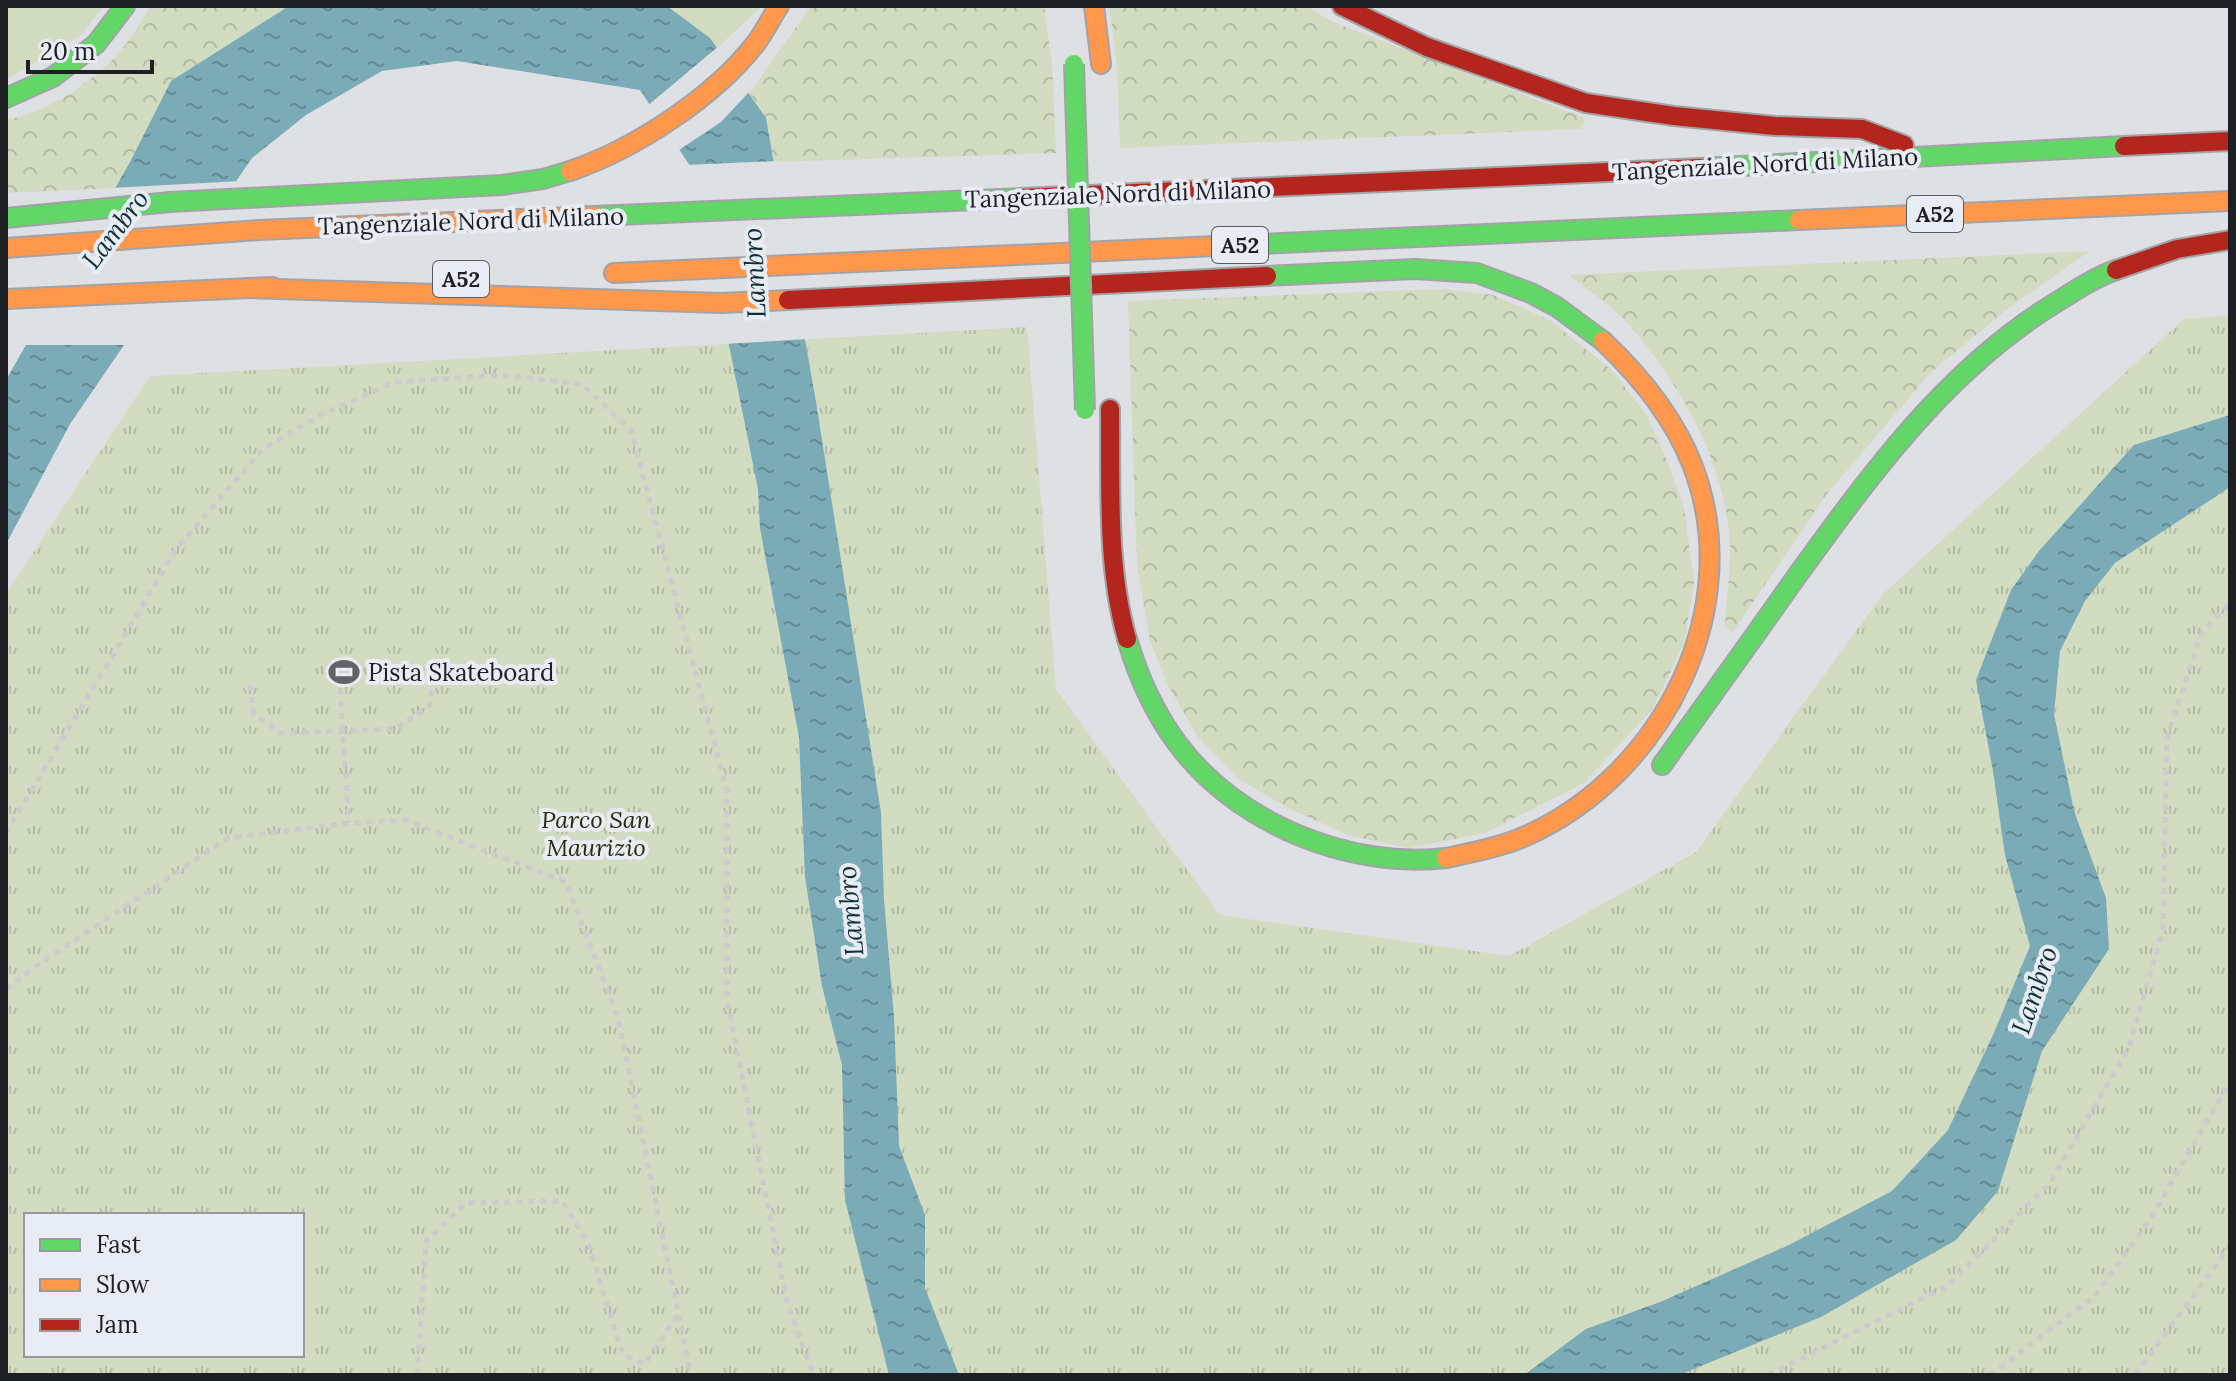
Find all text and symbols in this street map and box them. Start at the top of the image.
scale bar [28,24,152,74]
text: 20 m [40,36,96,67]
street label: Tangenziale Nord di Milano [1611,141,1919,187]
street label: Tangenziale Nord di Milano [964,173,1272,215]
water label: Lambro [75,183,155,275]
road number: A52 [1907,196,1963,232]
street label: Tangenziale Nord di Milano [317,200,625,242]
water label: Lambro [735,227,773,319]
road number: A52 [1212,227,1268,263]
road number: A52 [433,261,489,297]
sports icon: Pista Skateboard [327,655,361,689]
place label: Pista Skateboard [368,657,554,688]
park label: Parco San Maurizio [541,804,651,863]
water label: Lambro [830,865,870,957]
water label: Lambro [2004,942,2064,1038]
legend [24,1213,304,1357]
text: Fast [96,1229,142,1260]
text: Slow [96,1269,150,1300]
text: Jam [95,1309,138,1340]

